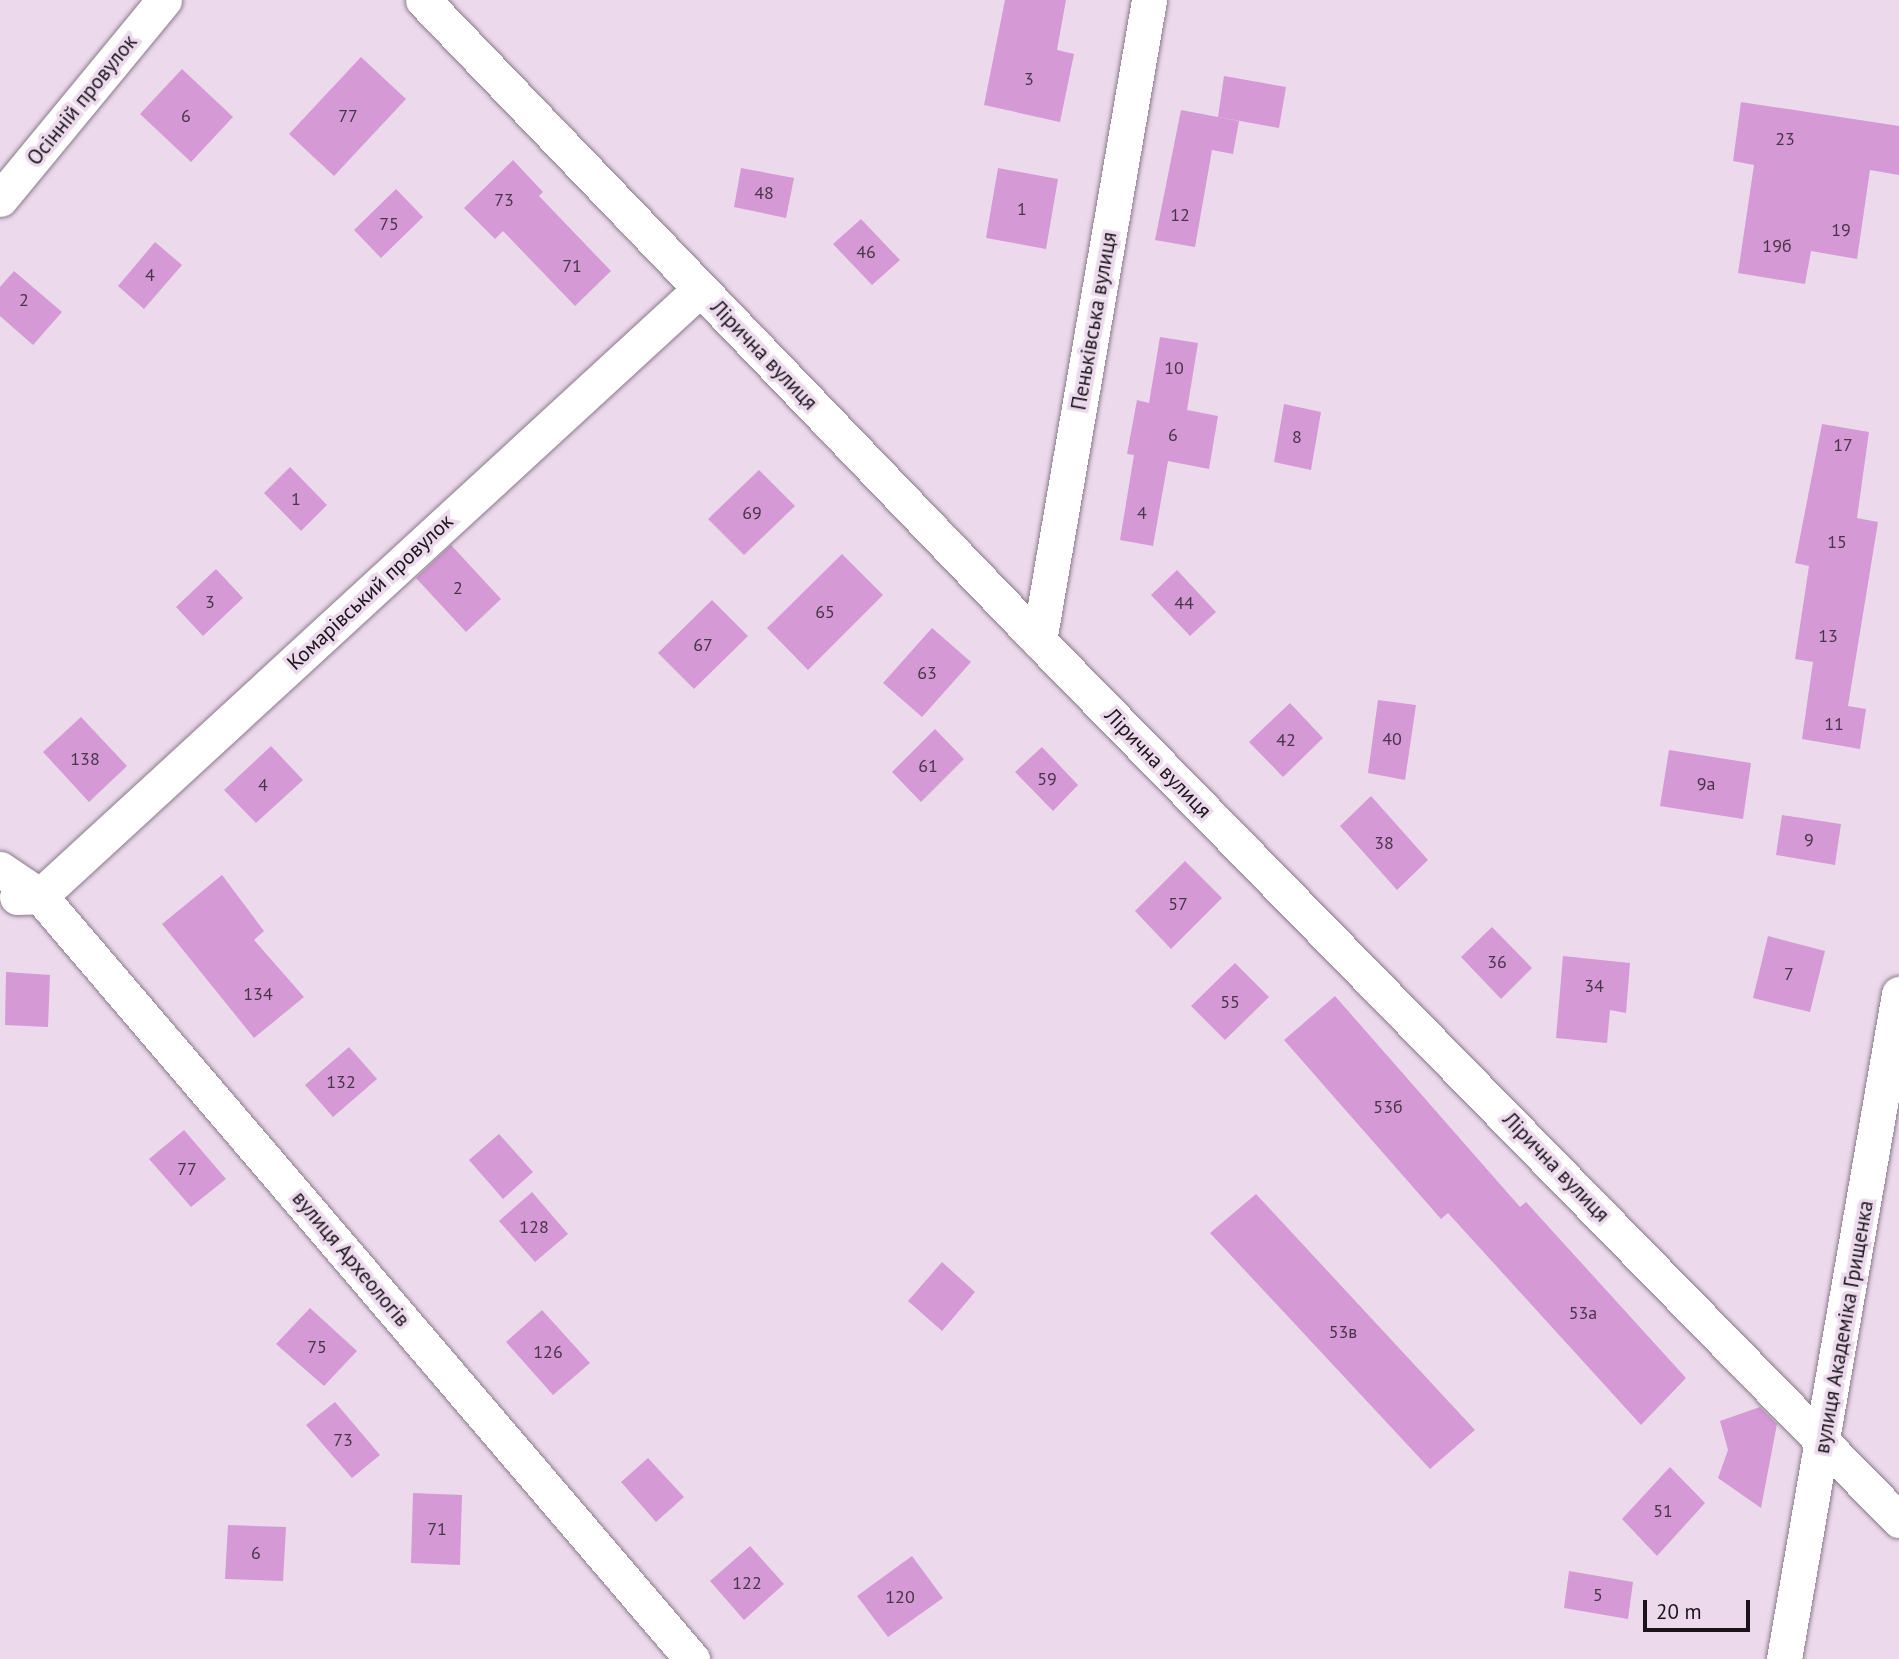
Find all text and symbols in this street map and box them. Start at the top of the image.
street label: Осінній провулок [22,30,142,170]
house number: 3 [1024,68,1034,90]
house number: 6 [181,105,191,127]
house number: 77 [338,105,358,127]
house number: 23 [1775,128,1795,150]
house number: 48 [754,182,774,204]
house number: 73 [494,189,514,211]
house number: 1 [1017,198,1027,220]
house number: 12 [1170,204,1190,226]
house number: 75 [379,213,399,235]
house number: 19 [1831,219,1851,241]
street label: Пеньківська вулиця [1066,230,1122,412]
house number: 19б [1762,235,1792,257]
house number: 46 [856,241,876,263]
house number: 71 [562,255,582,277]
house number: 4 [145,264,155,286]
house number: 2 [19,289,29,311]
street label: Лірична вулиця [705,295,823,415]
house number: 10 [1164,357,1184,379]
house number: 6 [1168,424,1178,446]
house number: 8 [1292,426,1302,448]
house number: 17 [1833,434,1853,456]
house number: 1 [291,488,301,510]
house number: 69 [742,502,762,524]
house number: 4 [1137,502,1147,524]
street label: Комарівський провулок [282,509,458,675]
house number: 15 [1827,531,1847,553]
house number: 2 [453,577,463,599]
house number: 3 [205,591,215,613]
house number: 44 [1174,592,1194,614]
house number: 65 [815,601,835,623]
house number: 13 [1818,625,1838,647]
house number: 67 [693,634,713,656]
house number: 63 [917,662,937,684]
street label: Лірична вулиця [1099,703,1217,823]
house number: 11 [1824,713,1844,735]
house number: 40 [1382,728,1402,750]
house number: 42 [1276,729,1296,751]
house number: 138 [70,748,100,770]
house number: 61 [918,755,938,777]
house number: 59 [1037,768,1057,790]
house number: 9а [1697,773,1715,795]
house number: 4 [258,774,268,796]
house number: 9 [1804,829,1814,851]
house number: 38 [1374,832,1394,854]
house number: 57 [1168,893,1188,915]
house number: 36 [1487,951,1507,973]
house number: 7 [1784,963,1794,985]
house number: 34 [1584,975,1604,997]
house number: 134 [243,983,273,1005]
house number: 55 [1220,991,1240,1013]
house number: 132 [326,1071,356,1093]
house number: 53б [1373,1096,1403,1118]
street label: Лірична вулиця [1497,1107,1615,1227]
house number: 77 [177,1158,197,1180]
street label: вулиця Археологів [287,1186,415,1332]
street label: вулиця Академіка Грищенка [1809,1198,1879,1456]
house number: 128 [519,1216,549,1238]
house number: 53а [1569,1302,1597,1324]
house number: 53в [1329,1321,1357,1343]
house number: 75 [307,1336,327,1358]
house number: 126 [533,1341,563,1363]
house number: 73 [333,1429,353,1451]
house number: 51 [1653,1500,1673,1522]
house number: 71 [427,1518,447,1540]
house number: 6 [251,1542,261,1564]
house number: 122 [732,1572,762,1594]
house number: 5 [1593,1584,1603,1606]
house number: 120 [885,1586,915,1608]
scale bar [1647,1586,1754,1630]
text: 20 m [1656,1598,1702,1625]

